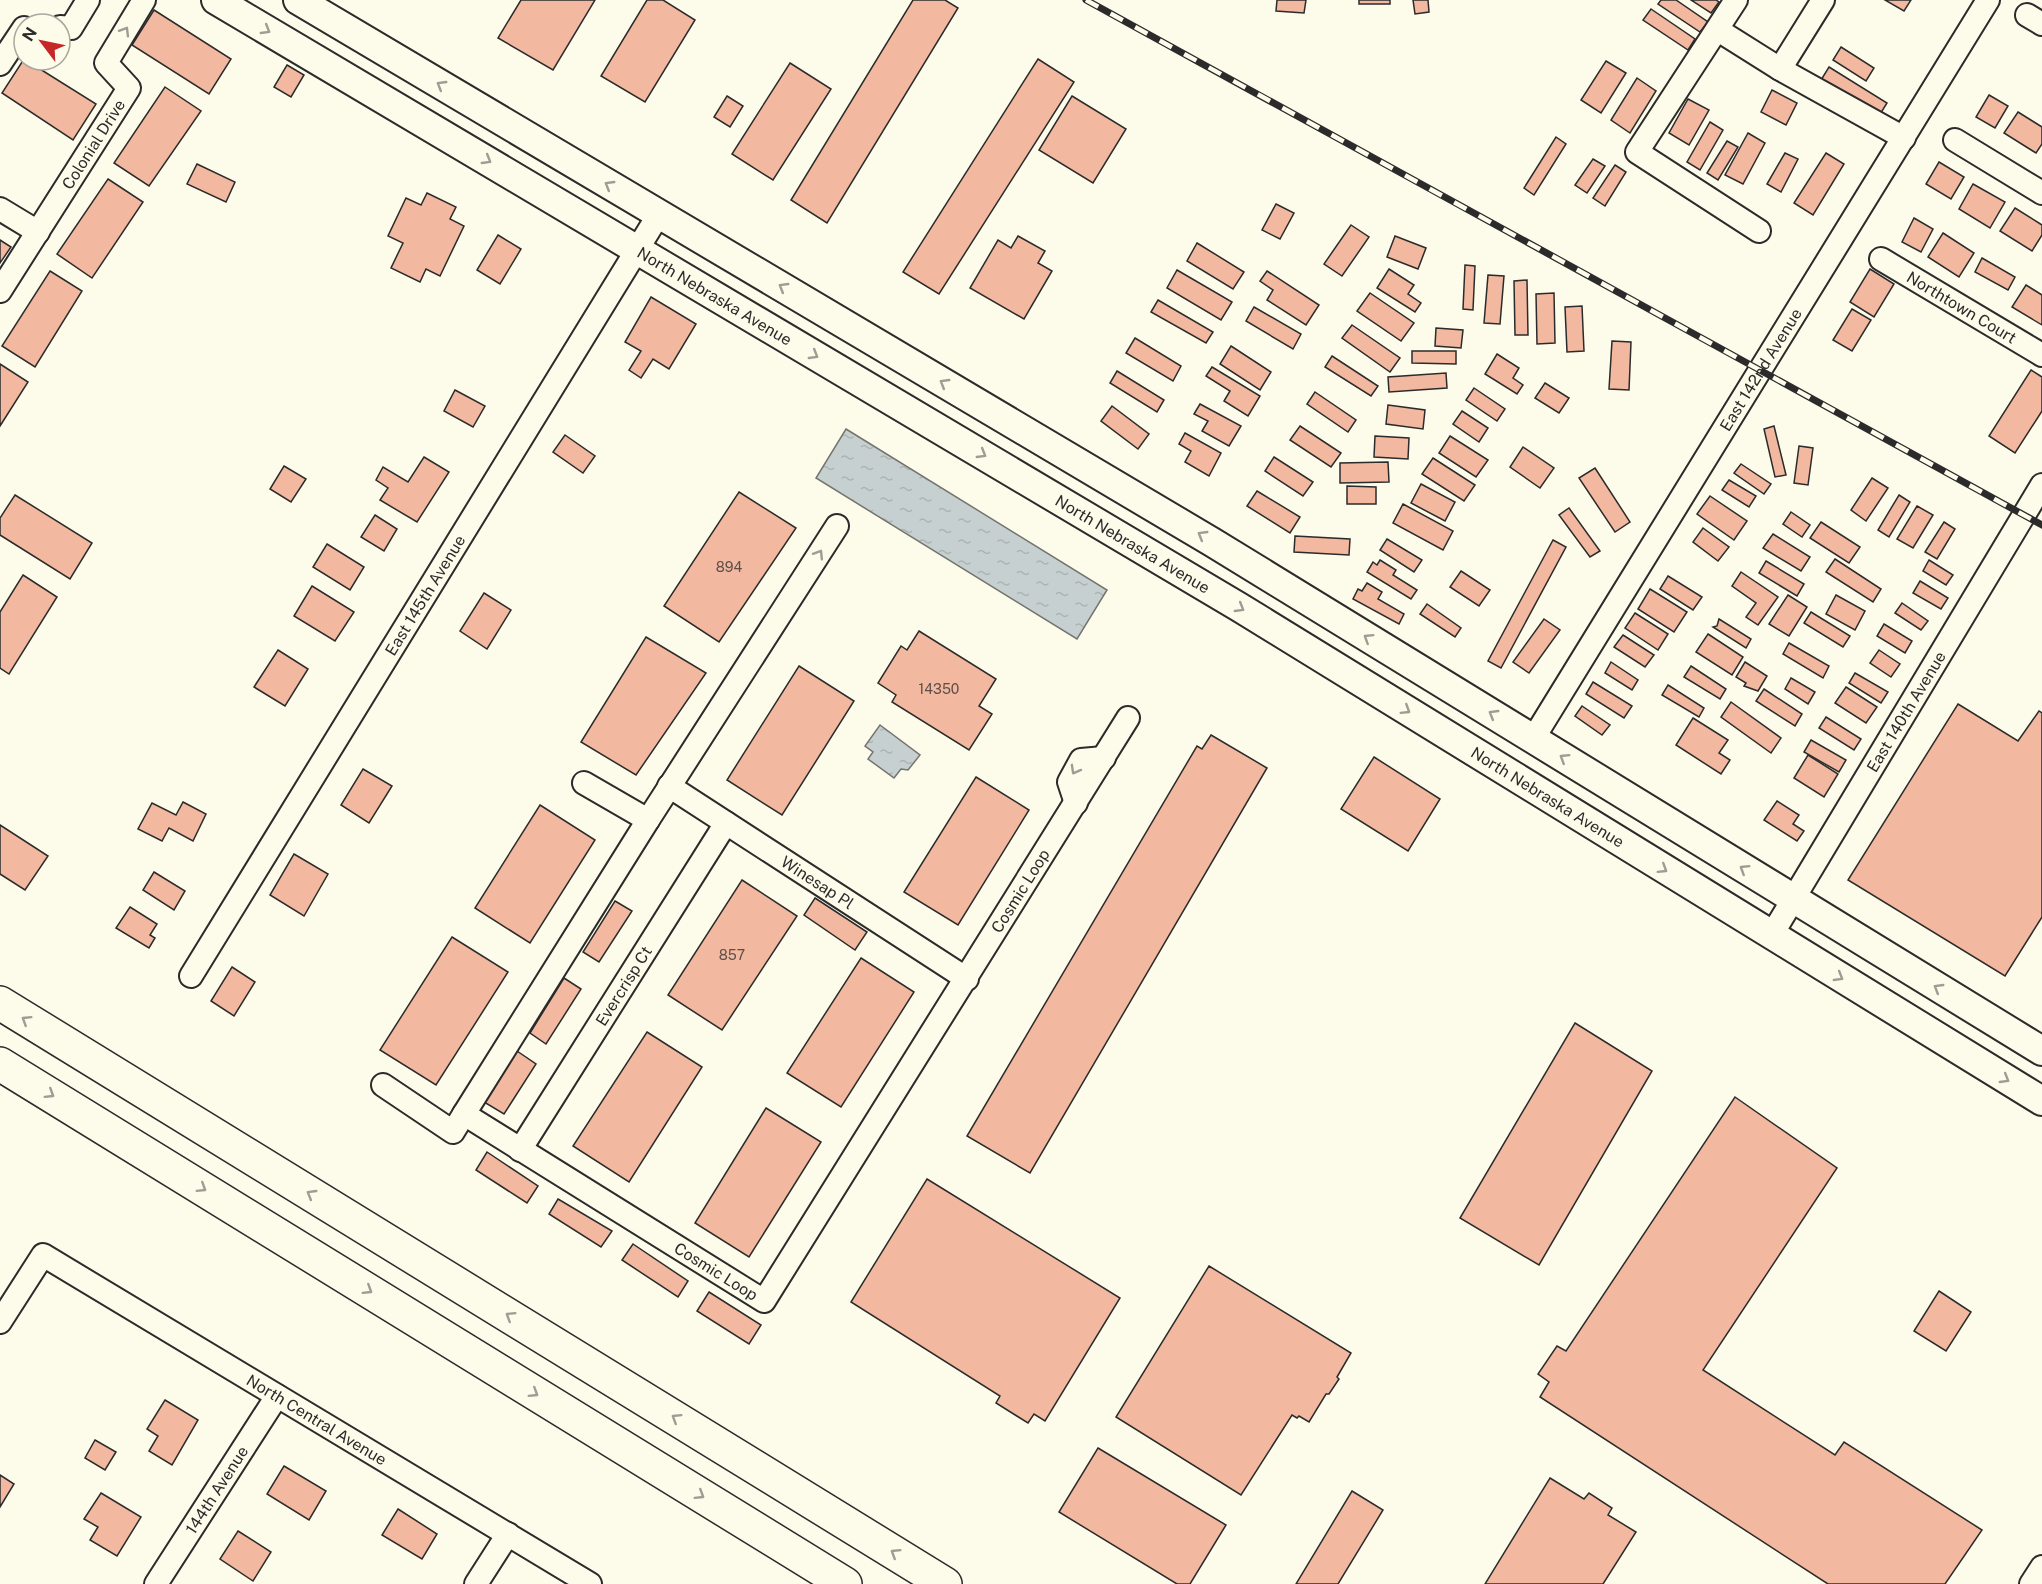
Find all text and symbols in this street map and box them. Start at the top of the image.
north arrow [12,12,72,72]
one-way arrow [260,22,270,34]
text: N [18,24,41,45]
one-way arrow [117,27,128,38]
one-way arrow [437,80,447,92]
street label: Colonial Drive [58,96,129,193]
one-way arrow [481,153,491,165]
one-way arrow [605,180,615,192]
street label: North Nebraska Avenue [634,243,796,349]
street label: Northtown Court [1903,267,2020,347]
one-way arrow [779,283,789,294]
street label: East 142nd Avenue [1716,305,1805,434]
one-way arrow [808,347,818,359]
one-way arrow [940,378,950,390]
one-way arrow [976,447,986,459]
street label: North Nebraska Avenue [1052,491,1213,597]
street label: East 145th Avenue [381,531,469,659]
one-way arrow [1198,531,1208,543]
one-way arrow [812,550,824,560]
house number: 894 [716,559,742,575]
one-way arrow [1234,600,1244,612]
one-way arrow [1364,633,1374,645]
street label: East 140th Avenue [1862,648,1949,775]
house number: 14350 [919,681,959,697]
one-way arrow [1400,702,1410,714]
one-way arrow [1489,710,1499,722]
street label: North Nebraska Avenue [1468,743,1628,851]
one-way arrow [1560,754,1570,766]
one-way arrow [1071,764,1082,775]
street label: Cosmic Loop [987,845,1053,936]
street label: Winesap Pl [778,852,858,913]
one-way arrow [1657,861,1667,873]
one-way arrow [1740,865,1750,877]
street label: Evercrisp Ct [591,943,656,1029]
house number: 857 [719,947,745,963]
one-way arrow [1833,970,1843,982]
one-way arrow [1934,983,1944,995]
one-way arrow [22,1015,32,1027]
one-way arrow [1999,1072,2009,1083]
one-way arrow [44,1087,54,1099]
one-way arrow [196,1181,206,1193]
one-way arrow [307,1189,317,1201]
street label: Cosmic Loop [671,1238,762,1304]
one-way arrow [362,1283,372,1295]
one-way arrow [505,1312,516,1323]
street label: North Central Avenue [243,1370,390,1469]
one-way arrow [528,1385,538,1397]
one-way arrow [671,1414,682,1425]
street label: 144th Avenue [181,1442,252,1537]
one-way arrow [694,1487,704,1499]
one-way arrow [891,1549,901,1561]

